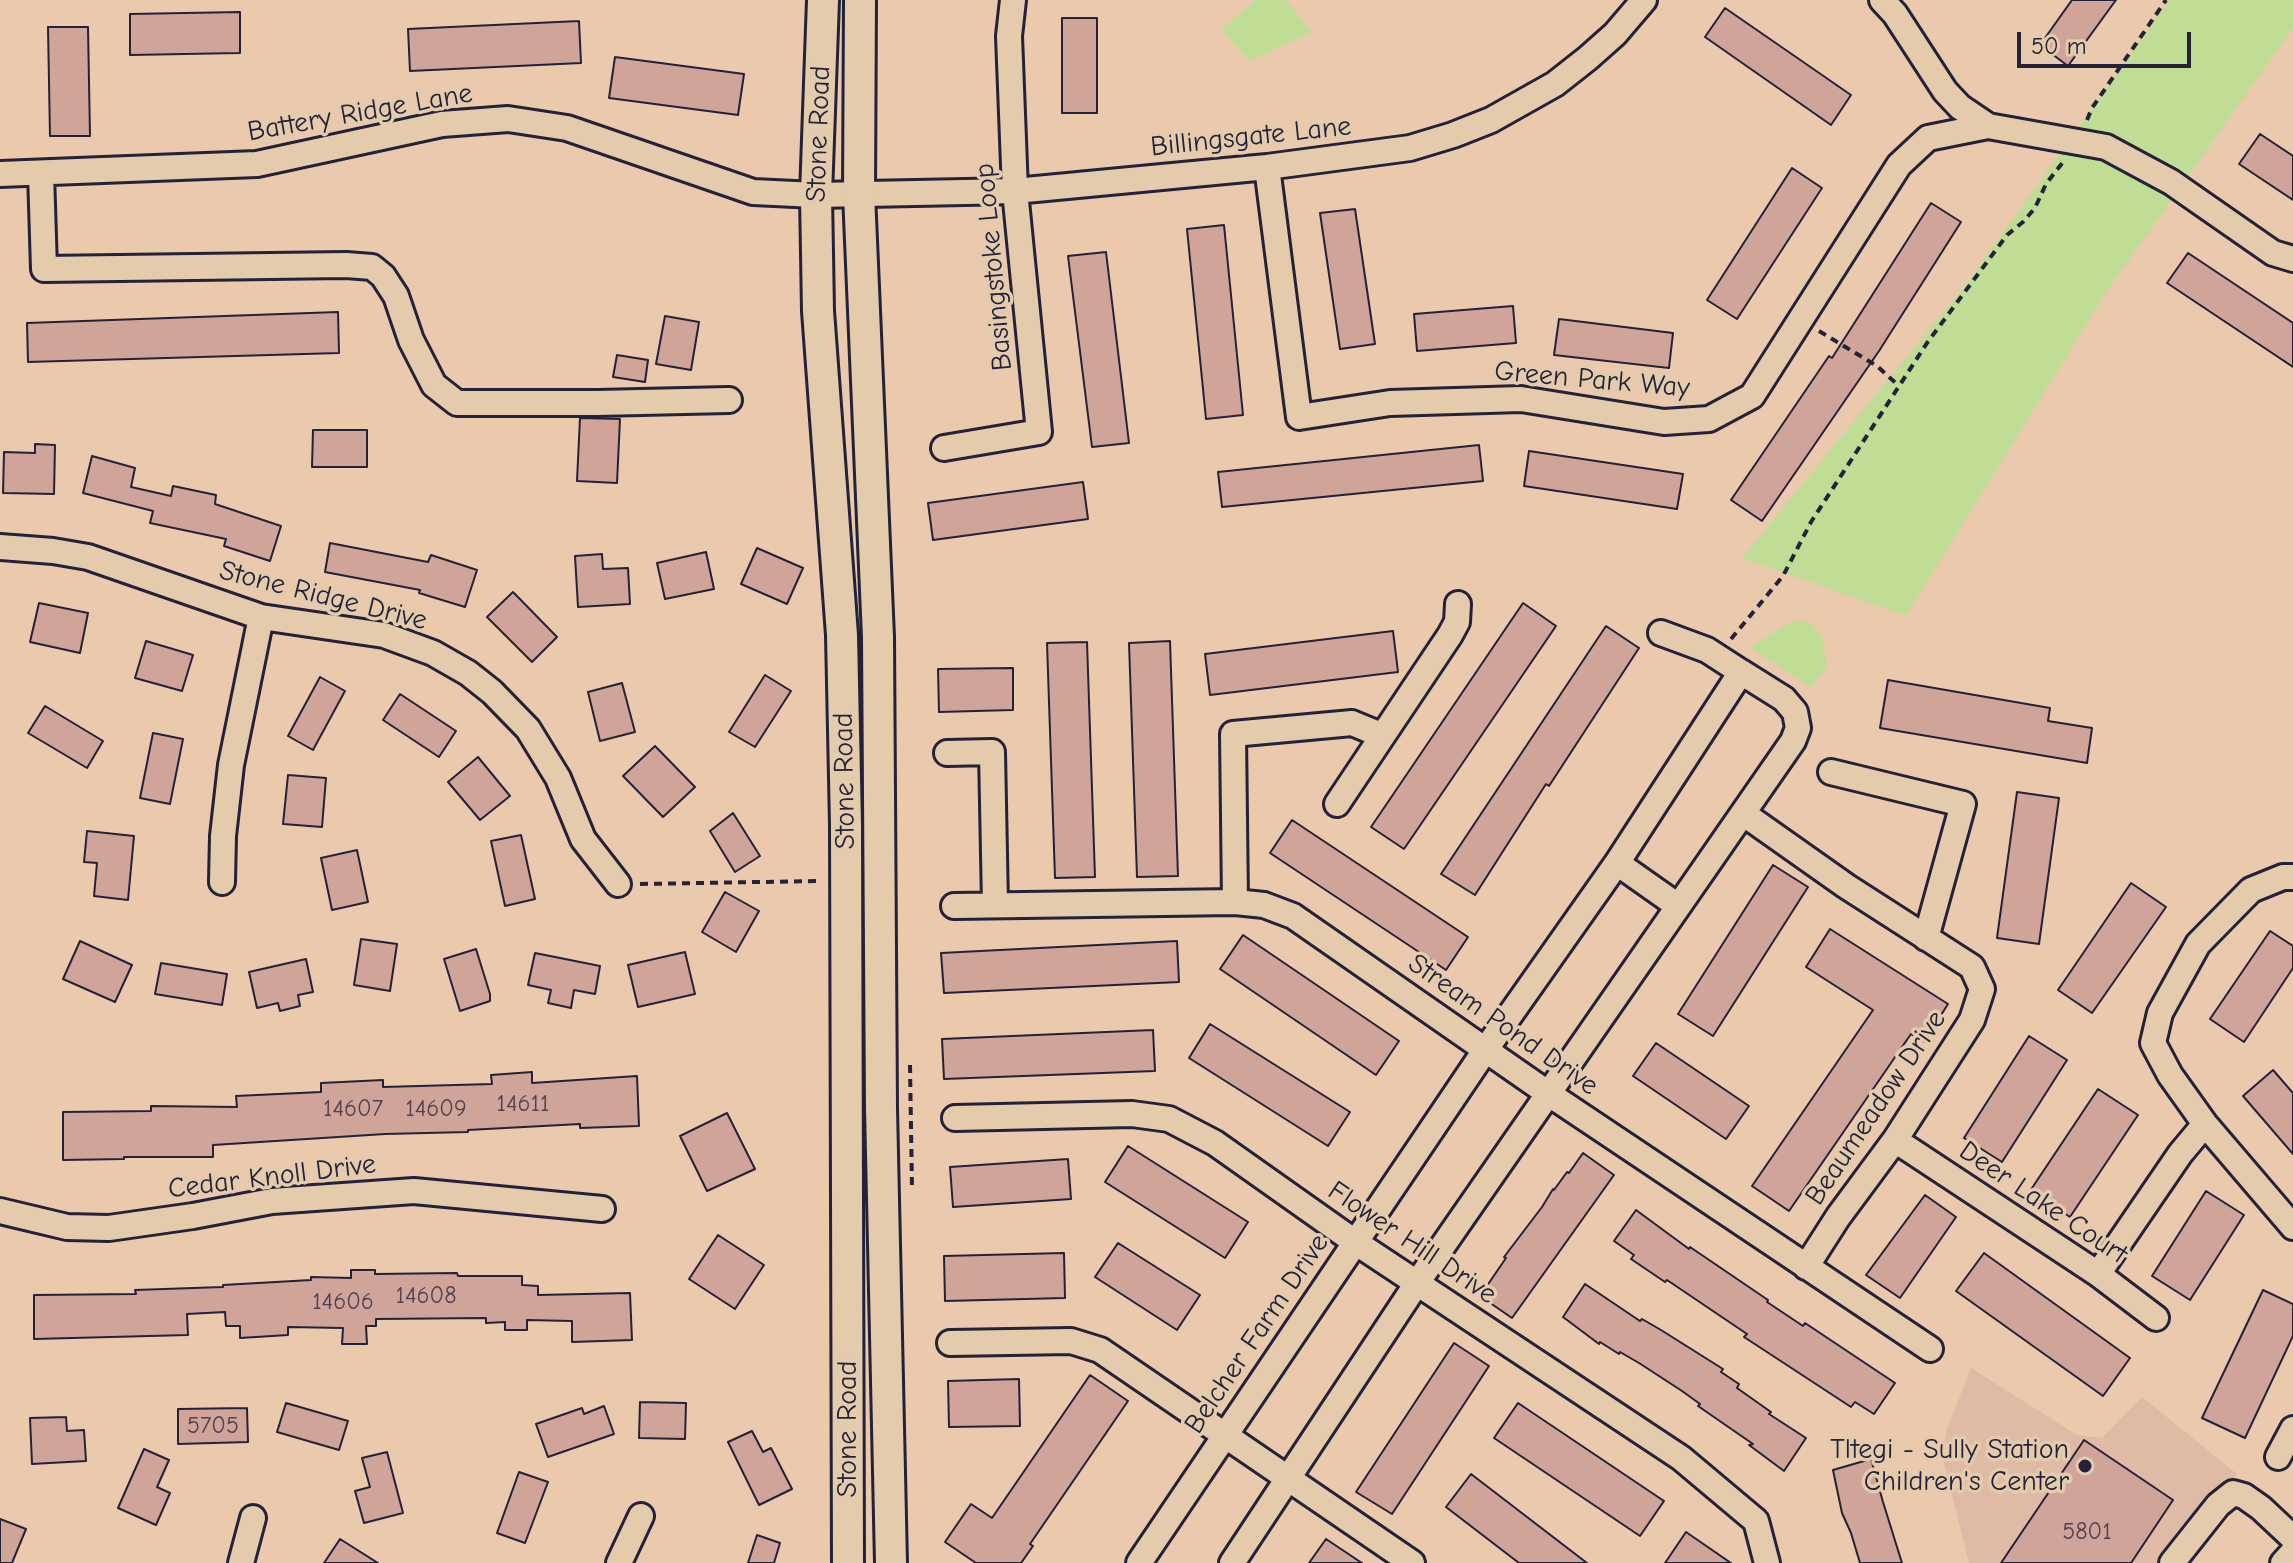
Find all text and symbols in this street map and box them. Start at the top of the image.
scale bar [2021,16,2195,66]
text: 50 m [2031,32,2087,60]
street label: Stone Road [800,65,838,203]
street label: Battery Ridge Lane [245,77,475,149]
street label: Billingsgate Lane [1149,110,1353,164]
street label: Basingstoke Loop [968,162,1020,372]
street label: Green Park Way [1493,355,1691,405]
street label: Stone Ridge Drive [216,554,430,638]
street label: Stone Road [827,712,863,850]
street label: Stream Pond Drive [1402,947,1604,1103]
street label: Beaumeadow Drive [1798,1004,1954,1212]
house number: 14611 [496,1090,550,1118]
house number: 14607 [323,1095,383,1123]
house number: 14609 [405,1095,467,1123]
street label: Deer Lake Court [1952,1134,2134,1272]
street label: Cedar Knoll Drive [166,1148,378,1206]
street label: Flower Hill Drive [1321,1174,1503,1312]
street label: Belcher Farm Drive [1178,1228,1336,1440]
house number: 14608 [395,1282,457,1310]
house number: 14606 [312,1288,374,1316]
street label: Stone Road [831,1361,865,1497]
house number: 5705 [187,1412,239,1440]
place label: Tltegi - Sully Station Children's Center [1830,1433,2069,1499]
marker: Tltegi - Sully Station Children's Center [2076,1457,2094,1475]
house number: 5801 [2062,1518,2112,1546]

